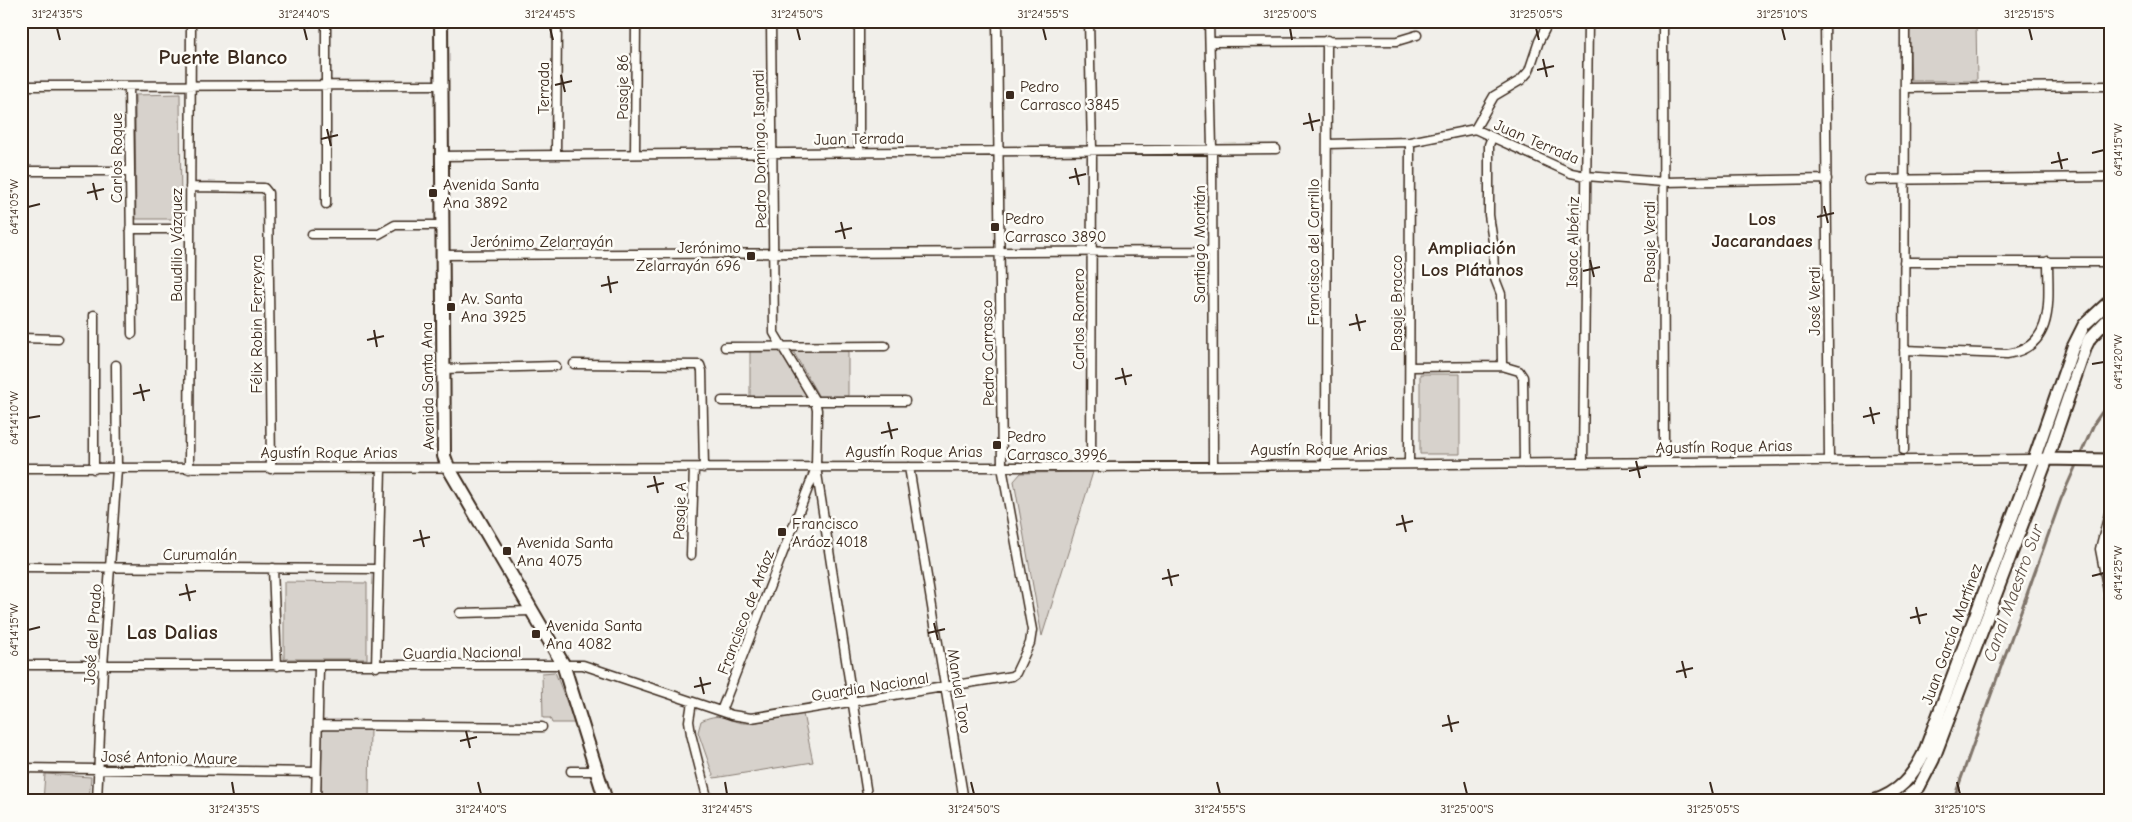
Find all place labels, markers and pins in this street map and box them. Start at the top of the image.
place label: Pedro Carrasco 3845 [1020,78,1120,114]
marker: Pedro Carrasco 3845 [1004,89,1016,101]
place label: Avenida Santa Ana 3892 [443,176,540,212]
marker: Avenida Santa Ana 3892 [427,187,439,199]
place label: Pedro Carrasco 3890 [1005,210,1106,246]
marker: Pedro Carrasco 3890 [989,221,1001,233]
place label: Jerónimo Zelarrayán 696 [636,239,741,275]
marker: Jerónimo Zelarrayán 696 [745,250,757,262]
place label: Av. Santa Ana 3925 [461,290,526,326]
marker: Av. Santa Ana 3925 [445,301,457,313]
place label: Pedro Carrasco 3996 [1007,428,1108,464]
marker: Pedro Carrasco 3996 [991,439,1003,451]
place label: Francisco Aráoz 4018 [792,515,868,551]
marker: Francisco Aráoz 4018 [776,526,788,538]
place label: Avenida Santa Ana 4075 [517,534,614,570]
marker: Avenida Santa Ana 4075 [501,545,513,557]
place label: Avenida Santa Ana 4082 [546,617,643,653]
marker: Avenida Santa Ana 4082 [530,628,542,640]

